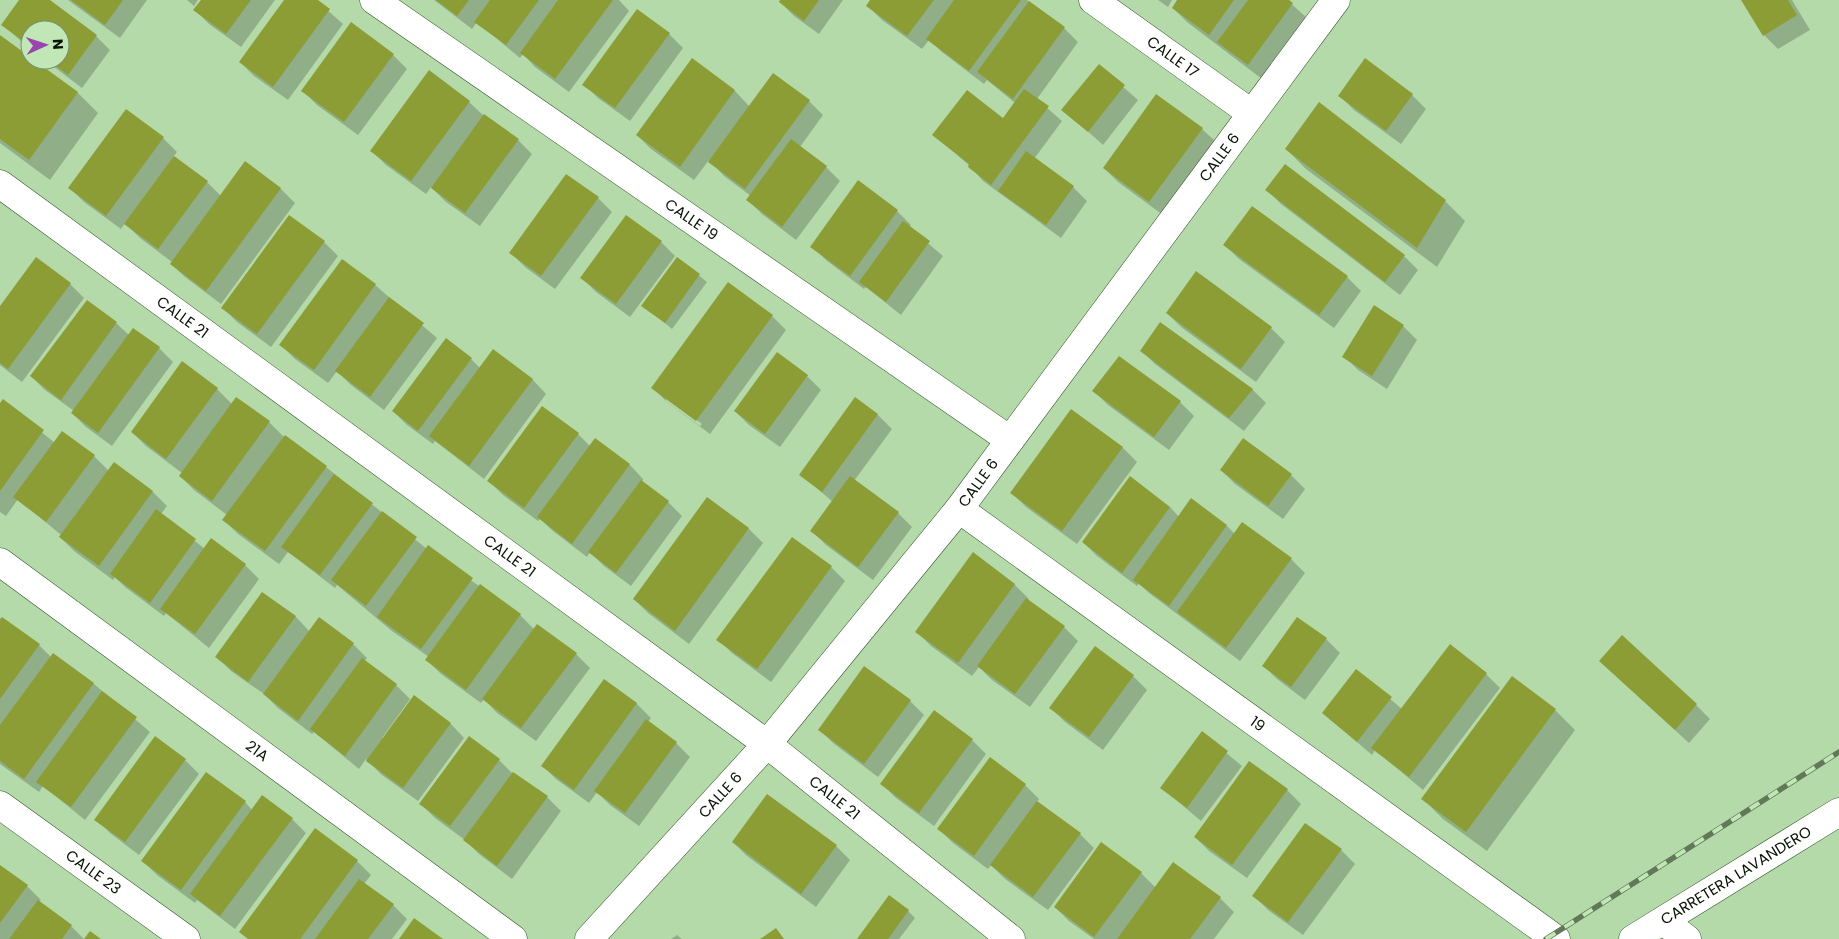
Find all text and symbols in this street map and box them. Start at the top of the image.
north arrow [20,20,70,70]
street label: CALLE 17 [1143,31,1203,82]
text: N [48,39,68,50]
street label: CALLE 6 [1194,128,1244,186]
street label: CALLE 19 [661,193,723,245]
street label: CALLE 21 [152,291,213,343]
street label: CALLE 6 [953,454,1003,511]
street label: CALLE 21 [480,530,540,582]
street label: 19 [1246,711,1270,736]
street label: 21A [242,735,273,766]
street label: CALLE 6 [693,767,747,822]
street label: CALLE 21 [805,771,865,824]
street label: CARRETERA LAVANDERO [1656,821,1815,930]
street label: CALLE 23 [62,845,126,899]

